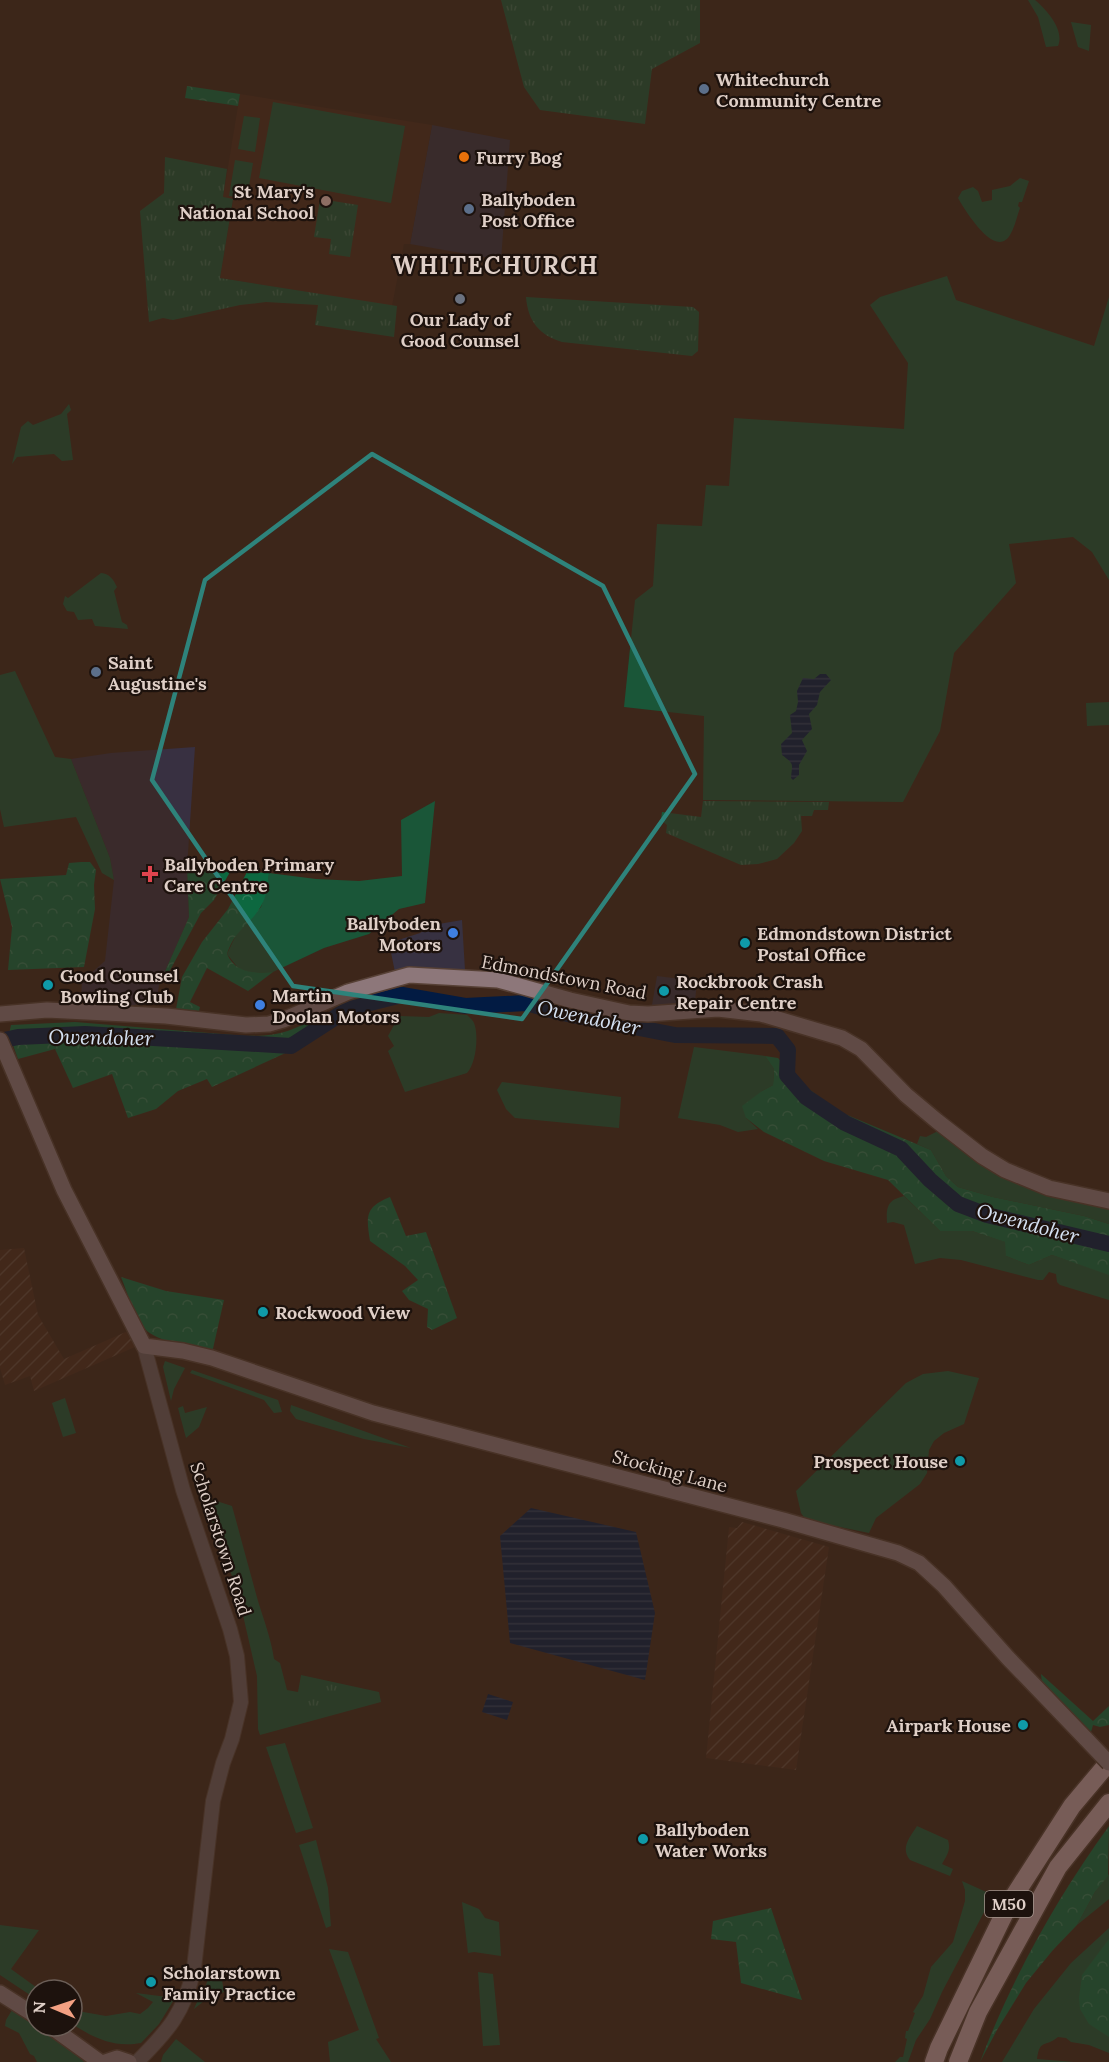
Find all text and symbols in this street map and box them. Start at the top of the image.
place label: Whitechurch Community Centre [716,68,881,112]
marker: Whitechurch Community Centre [697,82,711,96]
place label: Furry Bog [476,146,562,169]
marker: Furry Bog [457,150,471,164]
place label: St Mary's National School [179,180,314,224]
place label: Ballyboden Post Office [481,188,576,232]
marker: St Mary's National School [319,194,333,208]
marker: Ballyboden Post Office [462,202,476,216]
district label: WHITECHURCH [393,250,599,281]
marker: Our Lady of Good Counsel [453,292,467,306]
place label: Our Lady of Good Counsel [401,308,520,352]
place label: Saint Augustine's [108,651,207,695]
marker: Saint Augustine's [89,665,103,679]
place label: Ballyboden Primary Care Centre [164,853,334,897]
marker: Ballyboden Primary Care Centre [141,865,159,883]
place label: Ballyboden Motors [346,912,442,956]
place label: Edmondstown District Postal Office [757,922,952,966]
marker: Ballyboden Motors [446,926,460,940]
marker: Edmondstown District Postal Office [738,936,752,950]
street label: Edmondstown Road [479,950,649,1004]
place label: Good Counsel Bowling Club [60,964,179,1008]
place label: Rockbrook Crash Repair Centre [676,970,823,1014]
marker: Good Counsel Bowling Club [41,978,55,992]
place label: Martin Doolan Motors [272,984,400,1028]
marker: Rockbrook Crash Repair Centre [657,984,671,998]
water label: Owendoher [535,994,644,1040]
marker: Martin Doolan Motors [253,998,267,1012]
water label: Owendoher [48,1024,155,1050]
water label: Owendoher [974,1197,1083,1249]
place label: Rockwood View [275,1301,410,1324]
marker: Rockwood View [256,1305,270,1319]
street label: Stocking Lane [610,1445,730,1497]
place label: Prospect House [813,1450,948,1473]
marker: Prospect House [953,1454,967,1468]
street label: Scholarstown Road [185,1459,257,1619]
place label: Airpark House [887,1714,1011,1737]
marker: Airpark House [1016,1718,1030,1732]
place label: Ballyboden Water Works [655,1818,767,1862]
marker: Ballyboden Water Works [636,1832,650,1846]
road number: M50 [985,1891,1033,1917]
place label: Scholarstown Family Practice [163,1961,296,2005]
marker: Scholarstown Family Practice [144,1975,158,1989]
north arrow [24,1978,84,2038]
text: N [29,2001,49,2014]

